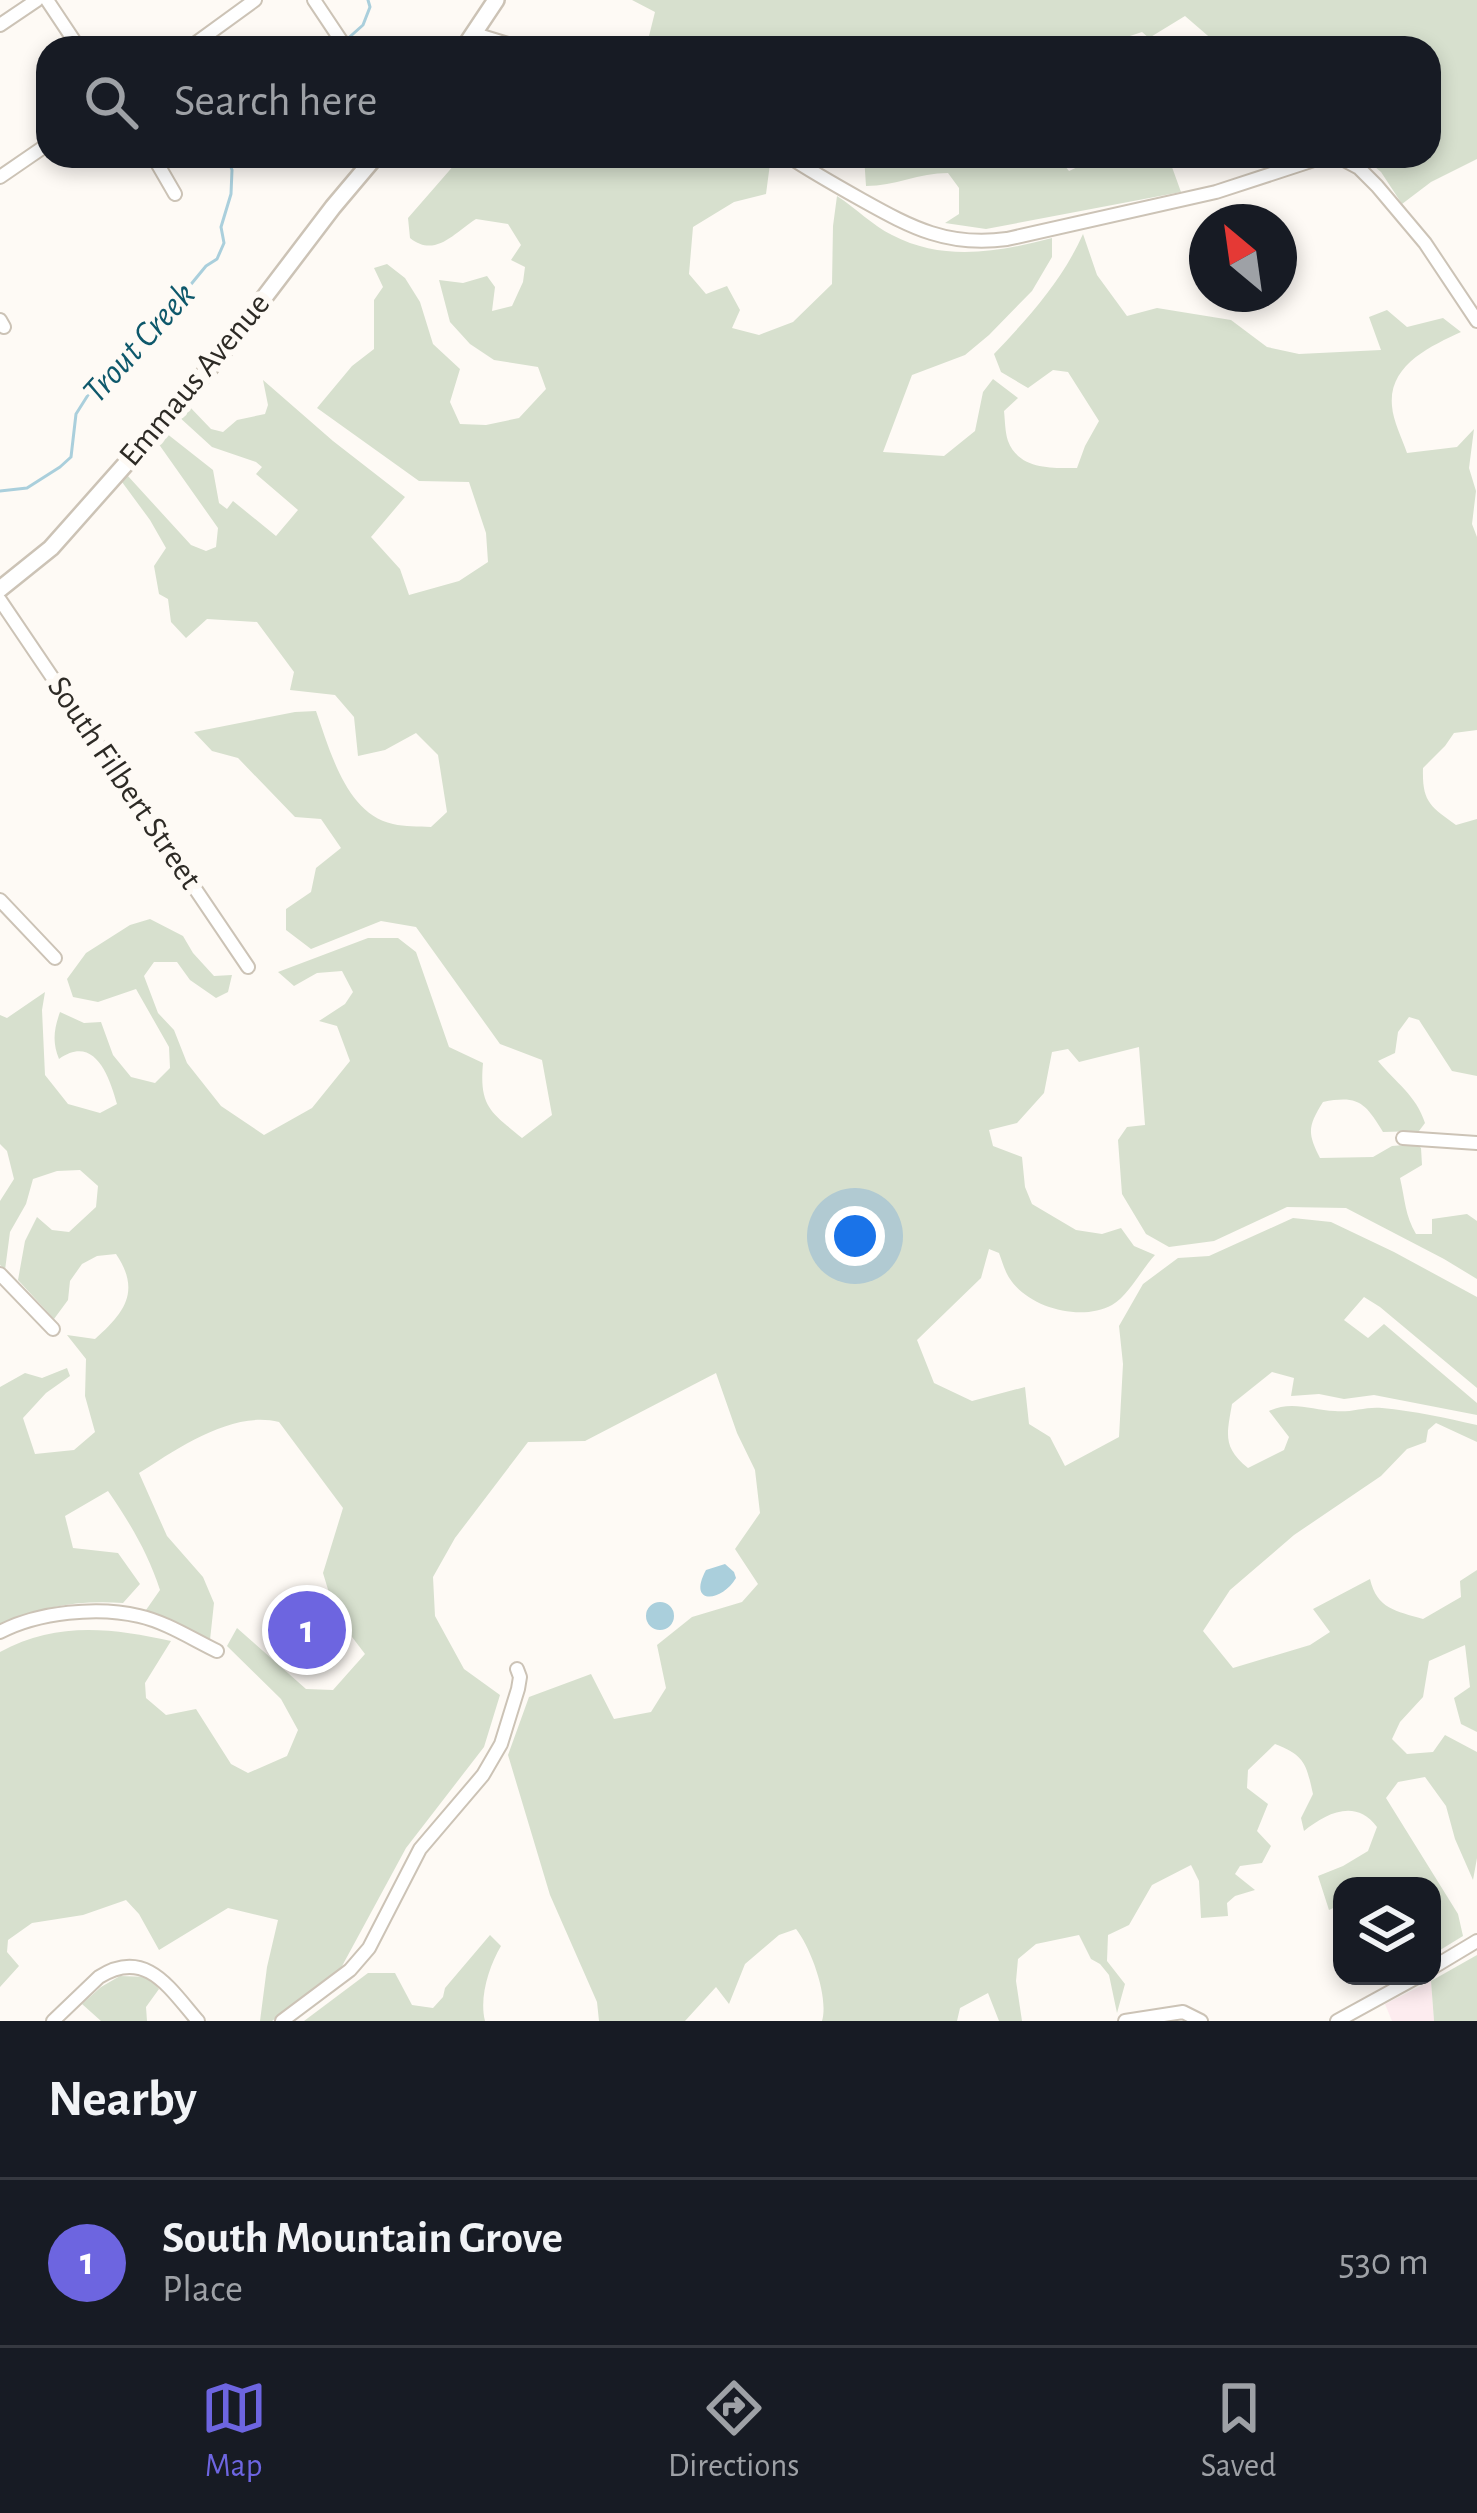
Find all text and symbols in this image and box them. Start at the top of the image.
search box [36,36,1441,168]
icon: search [78,69,144,135]
text: Search here [174,79,377,124]
north arrow [1189,204,1297,312]
water label: Trout Creek [76,276,202,410]
street label: Emmaus Avenue [114,287,276,473]
street label: South Filbert Street [41,671,207,895]
your location [825,1206,885,1266]
pin: 1 [268,1585,346,1675]
map controls [1333,1877,1441,1985]
button: layers [1333,1877,1441,1985]
text: Nearby [48,2074,197,2125]
text: South Mountain Grove [162,2216,563,2261]
text: 1 [80,2243,94,2282]
text: 530 m [1338,2243,1429,2282]
text: Place [162,2270,243,2309]
tab: Map [201,2375,267,2487]
tab: Directions [668,2375,799,2487]
tab: Saved [1201,2375,1276,2487]

